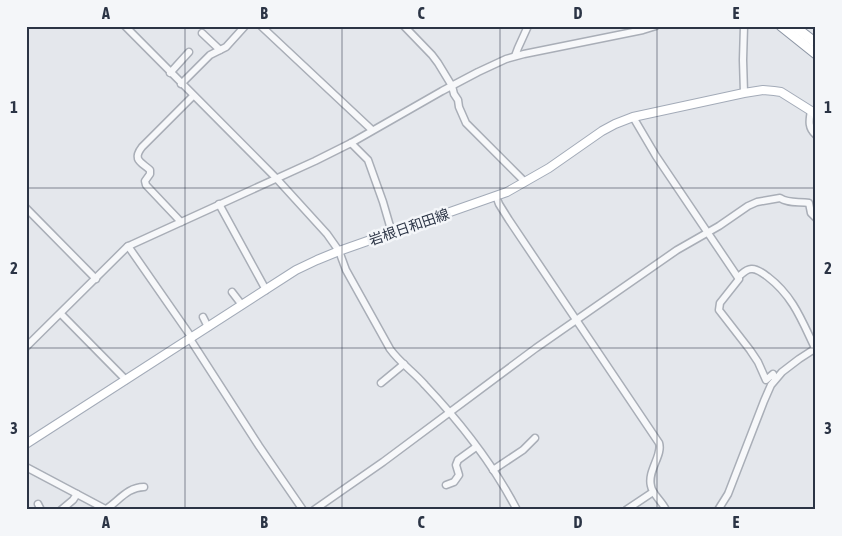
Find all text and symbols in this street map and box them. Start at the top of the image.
text: A [101,4,110,22]
text: B [260,4,268,22]
text: C [417,4,425,22]
text: D [574,4,583,22]
text: E [733,4,740,22]
text: 1 [10,98,18,116]
text: 1 [824,98,832,116]
street label: 岩根日和田線 [367,206,451,248]
text: 2 [10,259,18,277]
text: 2 [824,259,832,277]
text: 3 [10,419,18,437]
text: 3 [824,419,832,437]
text: A [101,513,110,531]
text: B [260,513,268,531]
text: C [417,513,425,531]
text: D [574,513,583,531]
text: E [733,513,740,531]

